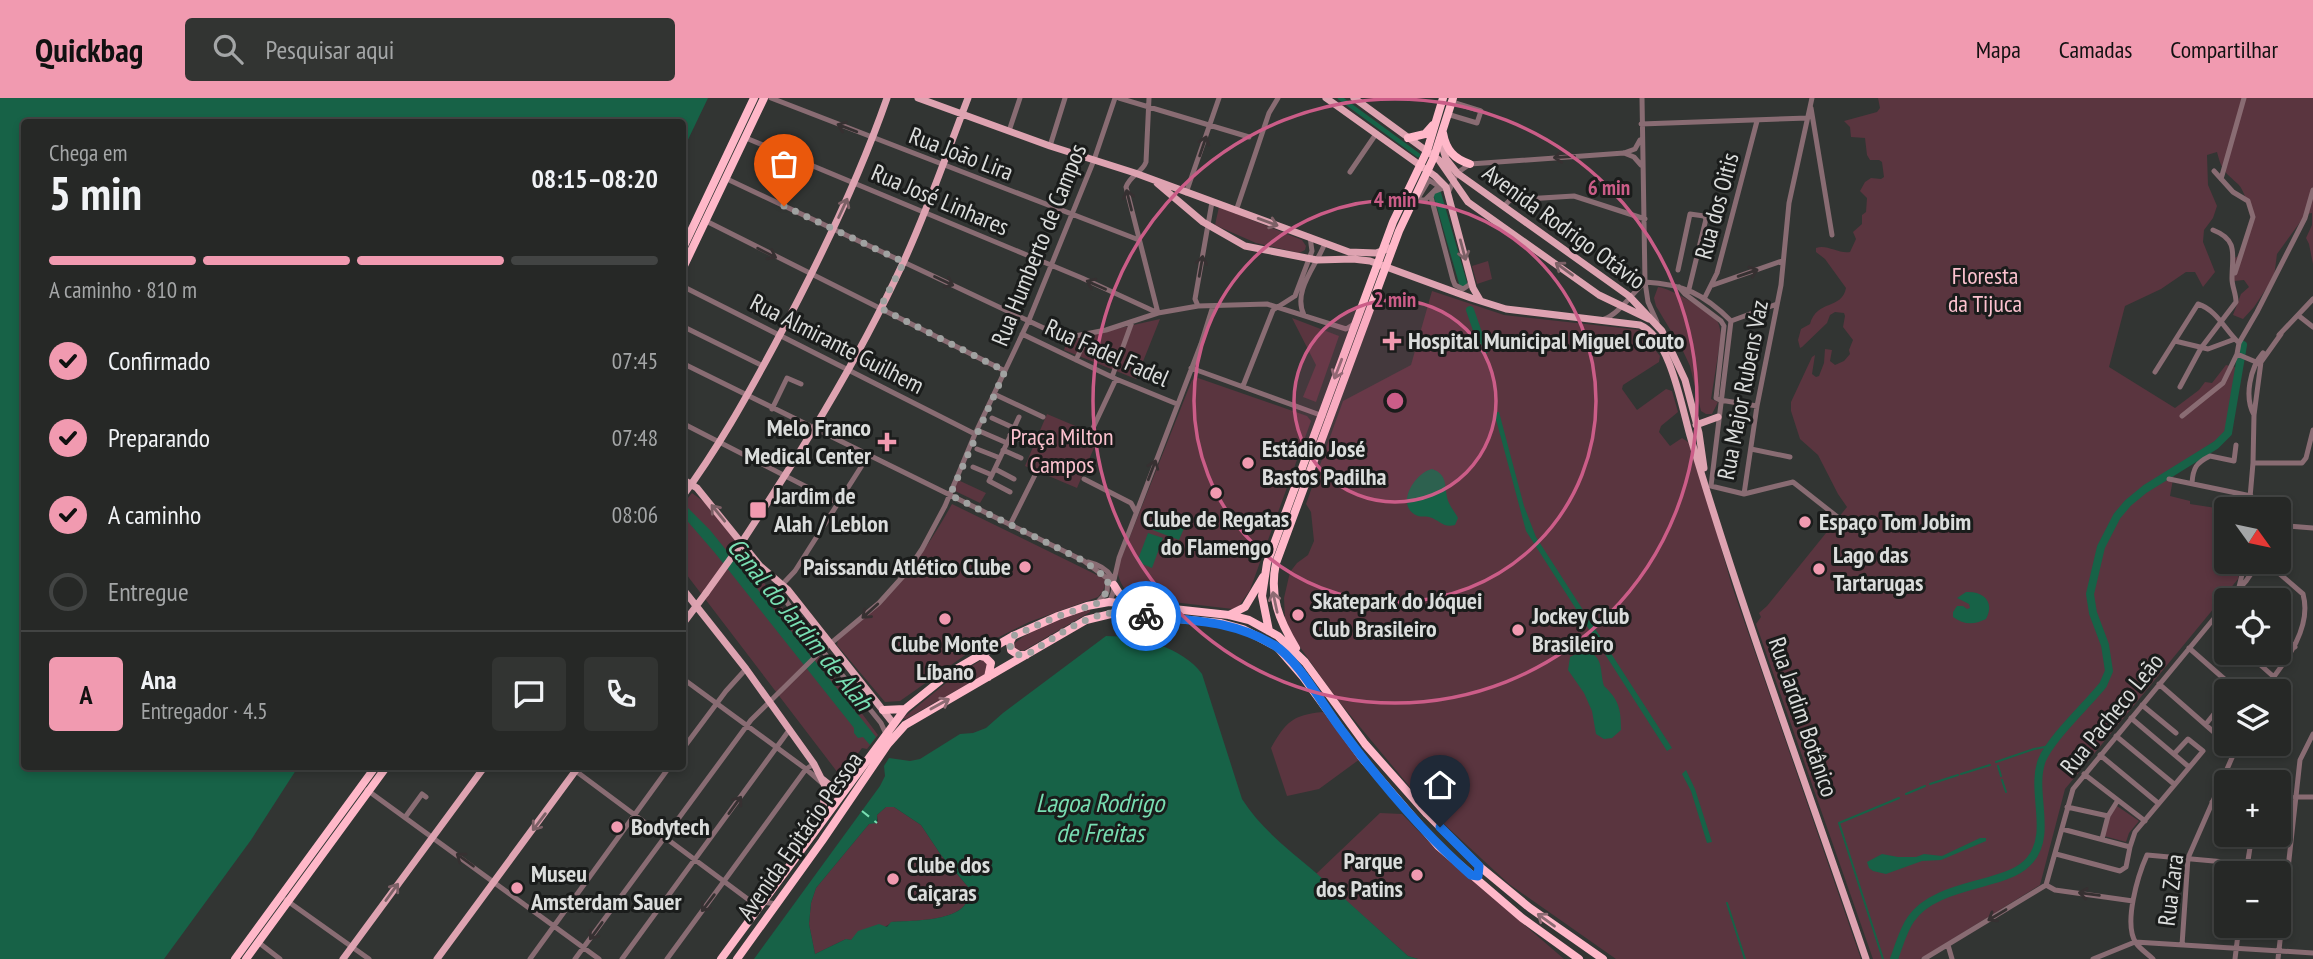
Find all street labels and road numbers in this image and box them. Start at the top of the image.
street label: Rua João Lira [905,119,1018,188]
street label: Rua Humberto de Campos [984,139,1093,350]
street label: Rua dos Oitis [1687,149,1746,262]
street label: Rua José Linhares [867,157,1014,242]
street label: Avenida Rodrigo Otávio [1477,157,1652,296]
street label: Rua Almirante Guilhem [745,286,929,401]
street label: Rua Major Rubens Vaz [1710,297,1775,482]
street label: Rua Fadel Fadel [1040,311,1174,394]
street label: Rua Jardim Botânico [1762,633,1845,801]
street label: Rua Pacheco Leão [2053,647,2170,781]
street label: Avenida Epitácio Pessoa [730,746,869,926]
street label: Rua Zara [2151,852,2190,928]

